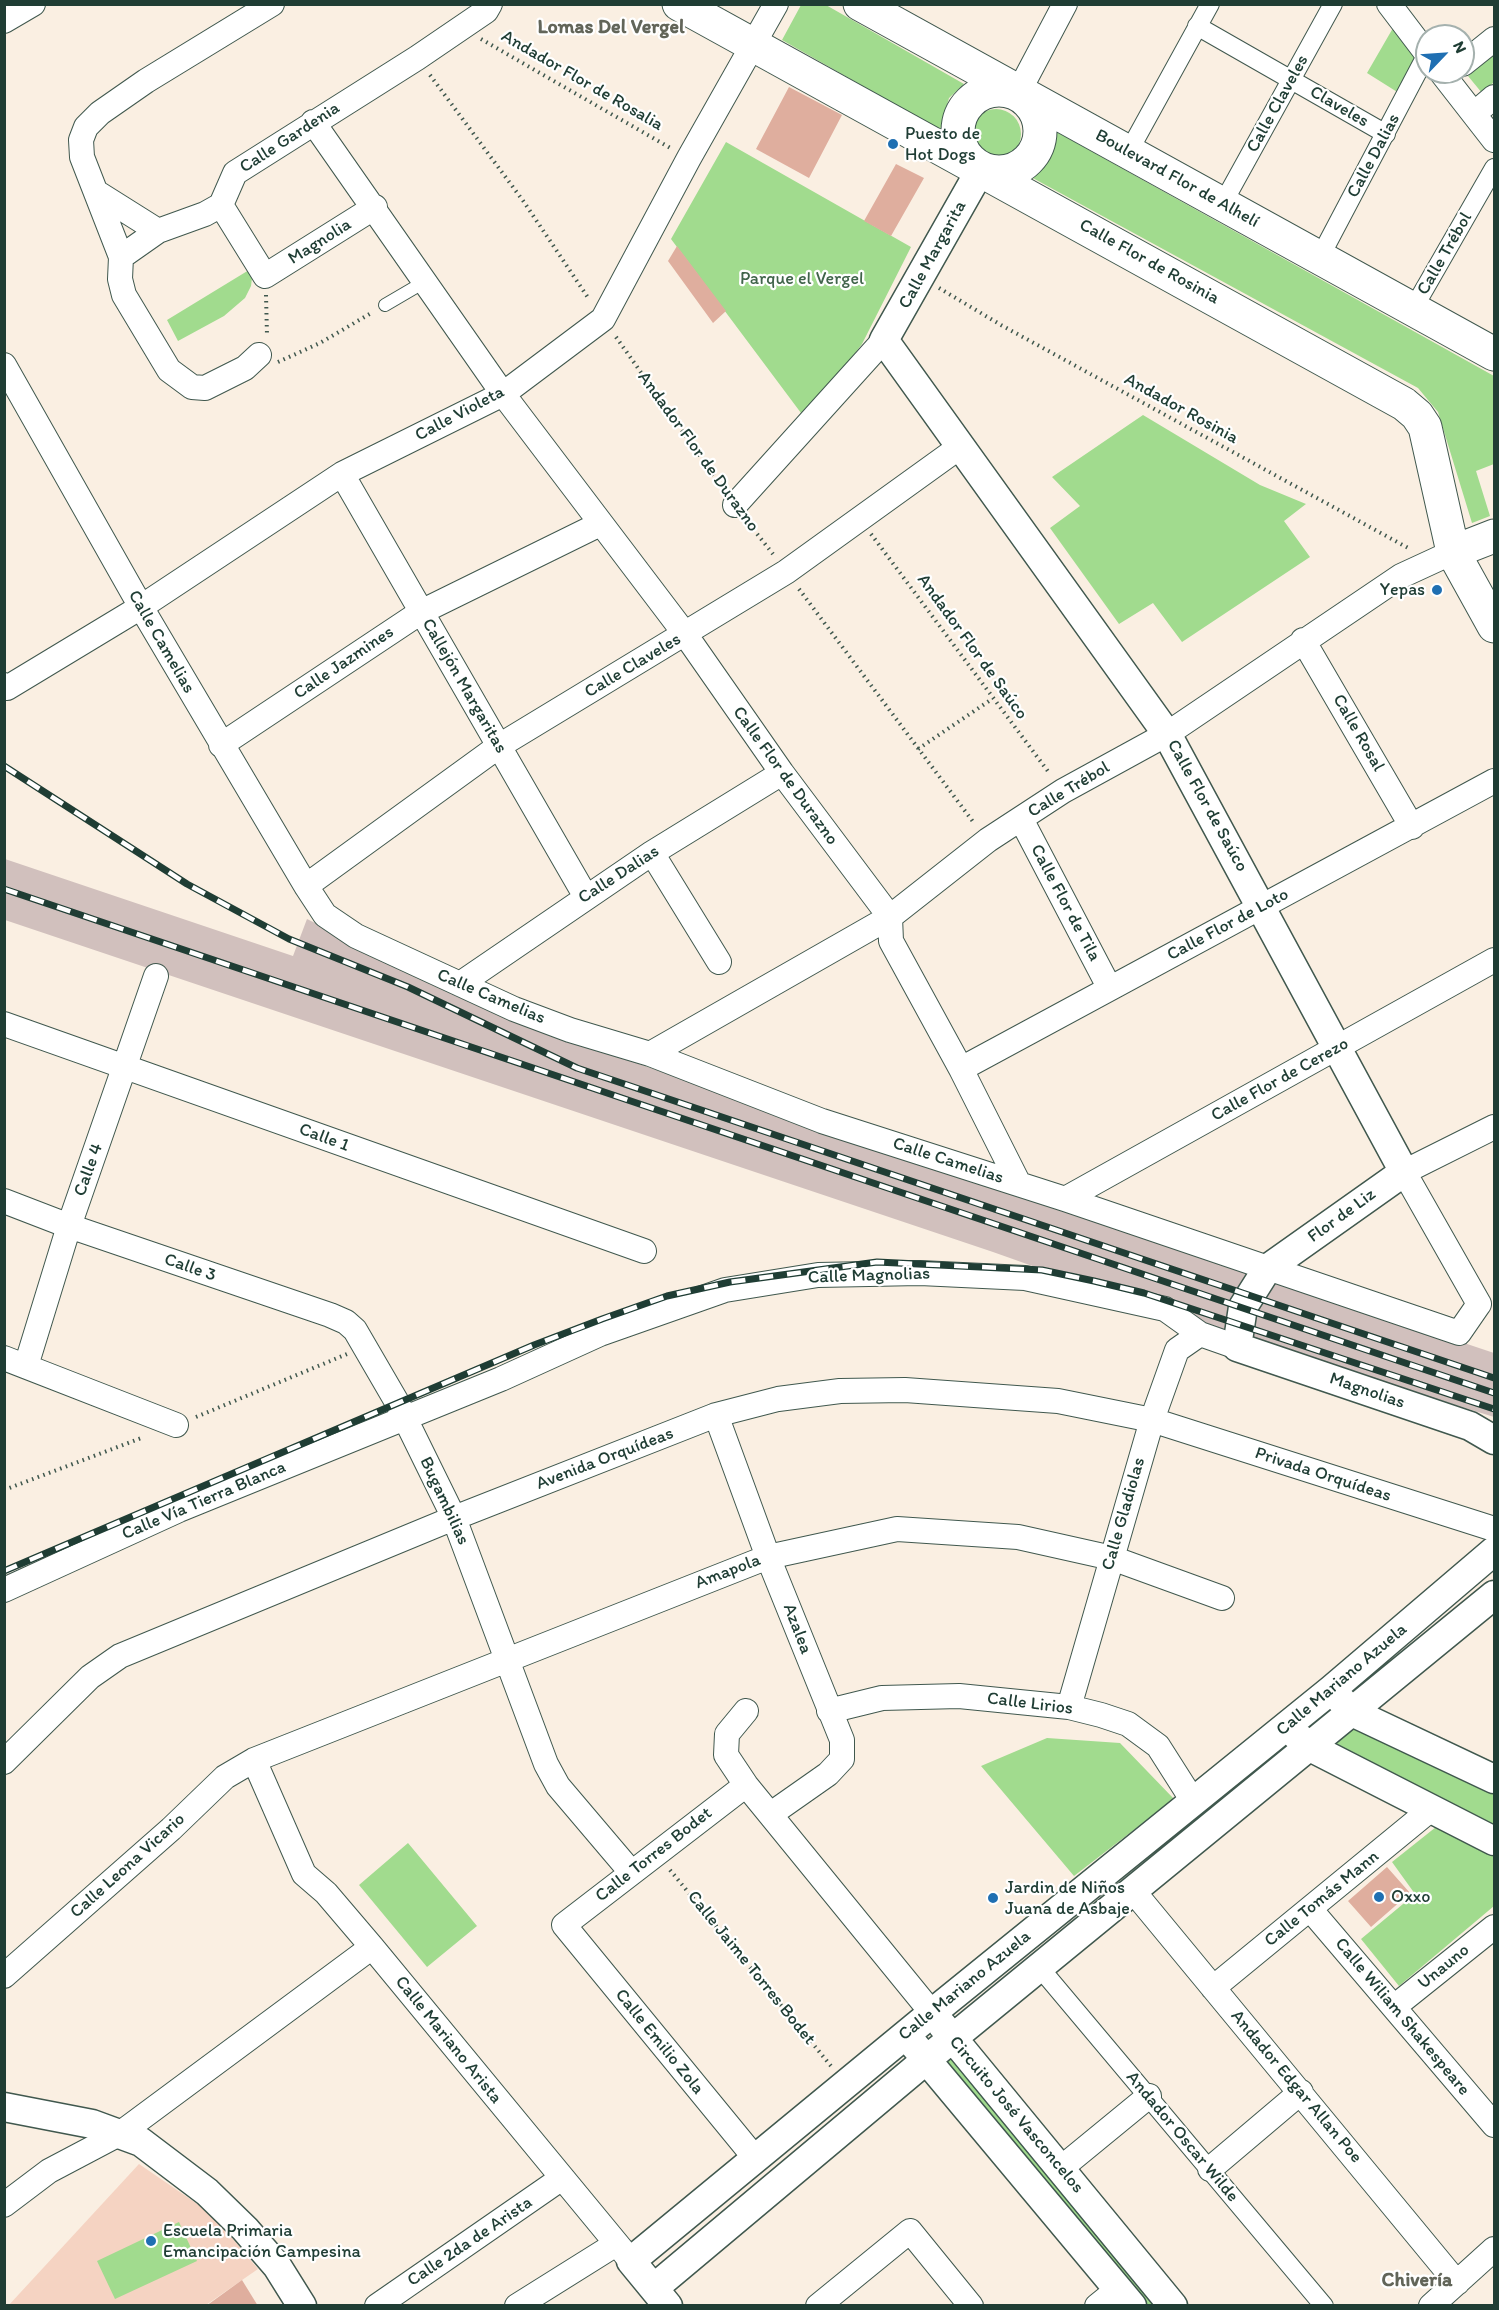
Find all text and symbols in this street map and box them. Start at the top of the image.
district label: Lomas Del Vergel [537,16,685,40]
north arrow [1415,24,1475,84]
street label: Andador Flor de Rosalia [497,26,667,136]
text: N [1449,38,1471,56]
street label: Calle Claveles [1242,51,1314,157]
street label: Claveles [1306,81,1372,133]
street label: Calle Gardenia [236,98,344,178]
street label: Calle Dalias [1343,110,1405,202]
place label: Puesto de Hot Dogs [905,123,980,166]
street label: Boulevard Flor de Alhelí [1091,125,1263,233]
marker: Puesto de Hot Dogs [886,137,900,151]
street label: Calle Margarita [894,197,972,313]
street label: Calle Trébol [1413,209,1477,299]
street label: Magnolia [284,214,356,270]
street label: Calle Flor de Rosinia [1075,215,1223,309]
park label: Parque el Vergel [740,268,864,290]
street label: Andador Flor de Durazno [633,368,763,536]
street label: Andador Rosinia [1120,369,1242,449]
street label: Calle Violeta [412,381,508,447]
street label: Andador Flor de Saúco [912,570,1032,724]
place label: Yepas [1380,579,1425,601]
marker: Yepas [1430,583,1444,597]
street label: Calle Camelias [123,587,199,697]
street label: Callejón Margaritas [417,615,511,757]
street label: Calle Jazmines [290,622,398,704]
street label: Calle Claveles [581,629,685,703]
street label: Calle Rosal [1327,690,1389,776]
street label: Calle Flor de Durazno [727,702,843,850]
street label: Calle Flor de Saúco [1162,736,1252,876]
street label: Calle Trébol [1024,757,1114,823]
street label: Calle Dalias [575,841,663,909]
street label: Calle Flor de Tila [1025,841,1105,965]
street label: Calle Flor de Loto [1163,884,1293,966]
street label: Calle Camelias [434,964,548,1030]
street label: Calle Flor de Cerezo [1208,1033,1352,1127]
street label: Calle 1 [296,1119,352,1157]
street label: Calle Camelias [890,1133,1006,1189]
street label: Calle 4 [70,1141,108,1199]
street label: Flor de Liz [1304,1184,1380,1248]
street label: Calle 3 [161,1249,219,1287]
street label: Calle Magnolias [808,1263,930,1289]
street label: Magnolias [1326,1368,1408,1414]
street label: Avenida Orquídeas [533,1423,677,1495]
street label: Privada Orquídeas [1252,1443,1394,1507]
street label: Bugambilias [414,1454,474,1548]
street label: Calle Gladiolas [1098,1455,1150,1573]
street label: Calle Vía Tierra Blanca [119,1457,289,1545]
street label: Amapola [692,1550,764,1594]
street label: Azalea [778,1601,816,1657]
street label: Calle Mariano Azuela [1272,1619,1412,1741]
street label: Calle Lirios [986,1688,1074,1720]
street label: Calle Torres Bodet [591,1803,717,1907]
street label: Calle Leona Vicario [66,1809,190,1923]
street label: Calle Tomás Mann [1260,1846,1384,1952]
place label: Jardin de Niños Juana de Asbaje [1005,1877,1130,1920]
place label: Oxxo [1391,1886,1431,1908]
street label: Calle Jaime Torres Bodet [682,1887,820,2049]
marker: Oxxo [1372,1890,1386,1904]
marker: Jardin de Niños Juana de Asbaje [986,1891,1000,1905]
street label: Calle Mariano Azuela [894,1926,1036,2046]
street label: Calle Wiliam Shakespeare [1330,1934,1474,2100]
street label: Unauno [1414,1940,1474,1994]
street label: Calle Mariano Arista [390,1972,506,2108]
street label: Calle Emilio Zola [610,1985,708,2099]
street label: Andador Edgar Allan Poe [1226,2006,1366,2168]
street label: Circuito José Vasconcelos [944,2032,1088,2198]
street label: Andador Oscar Wilde [1121,2067,1243,2207]
street label: Calle 2da de Arista [403,2192,537,2292]
place label: Escuela Primaria Emancipación Campesina [163,2220,361,2262]
marker: Escuela Primaria Emancipación Campesina [144,2234,158,2248]
district label: Chivería [1382,2269,1452,2293]

